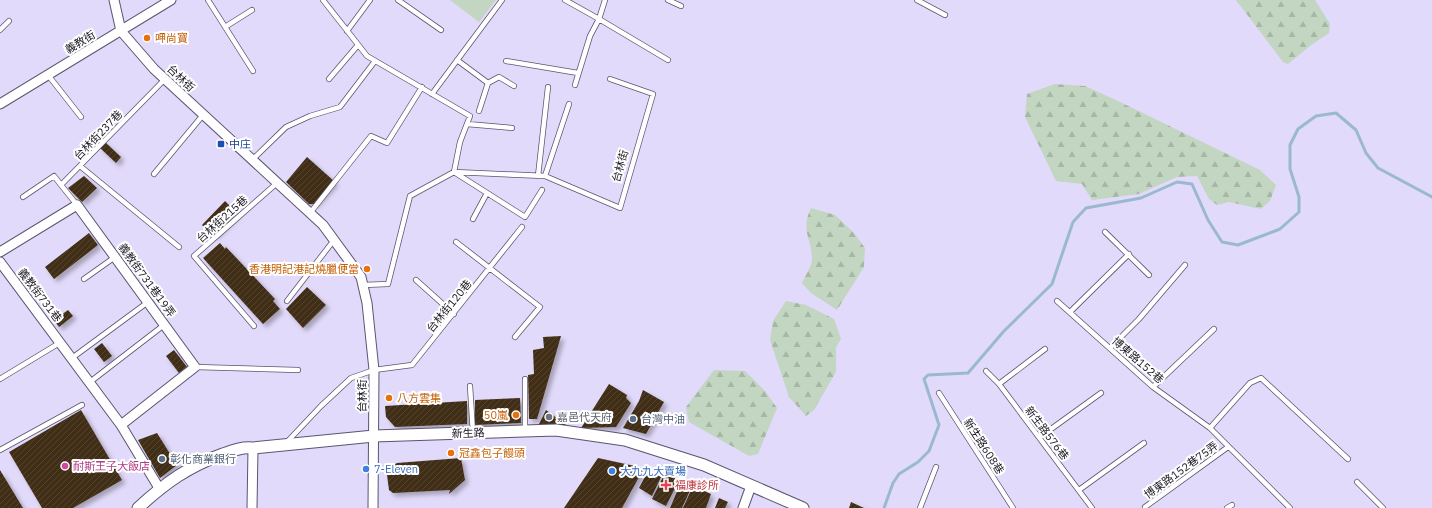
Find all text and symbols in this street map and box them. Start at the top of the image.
street label: 義教街 [62,28,98,56]
place label: 呷尚寶 [155,31,188,45]
marker: 呷尚寶 [142,33,152,43]
street label: 台林街 [164,62,198,94]
street label: 台林街237巷 [71,107,125,163]
place label: 中庄 [229,137,251,151]
marker: 中庄 [216,139,226,149]
street label: 台林街 [609,148,631,184]
street label: 台林街215巷 [194,192,250,246]
street label: 義教街731巷19弄 [115,240,179,320]
place label: 香港明記港記燒臘便當 [249,262,359,276]
marker: 香港明記港記燒臘便當 [362,264,372,274]
street label: 義教街731巷 [15,265,65,325]
street label: 台林街120巷 [423,277,475,335]
street label: 博東路152巷 [1109,334,1167,386]
street label: 台林街 [355,380,369,413]
place label: 八方雲集 [397,391,441,405]
marker: 八方雲集 [384,393,394,403]
street label: 新生路576巷 [1022,403,1072,463]
place label: 50嵐 [484,408,508,422]
marker: 50嵐 [511,410,521,420]
place label: 嘉邑代天府 [557,410,612,424]
marker: 嘉邑代天府 [544,412,554,422]
place label: 台灣中油 [641,412,685,426]
marker: 台灣中油 [628,414,638,424]
street label: 新生路608巷 [961,415,1007,477]
street label: 新生路 [451,425,485,441]
street label: 博東路152巷75弄 [1141,438,1221,502]
place label: 冠鑫包子饅頭 [459,446,525,460]
marker: 冠鑫包子饅頭 [446,448,456,458]
place label: 彰化商業銀行 [170,452,236,466]
marker: 彰化商業銀行 [157,454,167,464]
place label: 耐斯王子大飯店 [73,459,150,473]
marker: 耐斯王子大飯店 [60,461,70,471]
place label: 7-Eleven [374,462,418,476]
marker: 7-Eleven [361,464,371,474]
place label: 大九九大賣場 [620,464,686,478]
marker: 大九九大賣場 [607,466,617,476]
place label: 福康診所 [675,478,719,492]
marker: 福康診所 [660,479,672,491]

